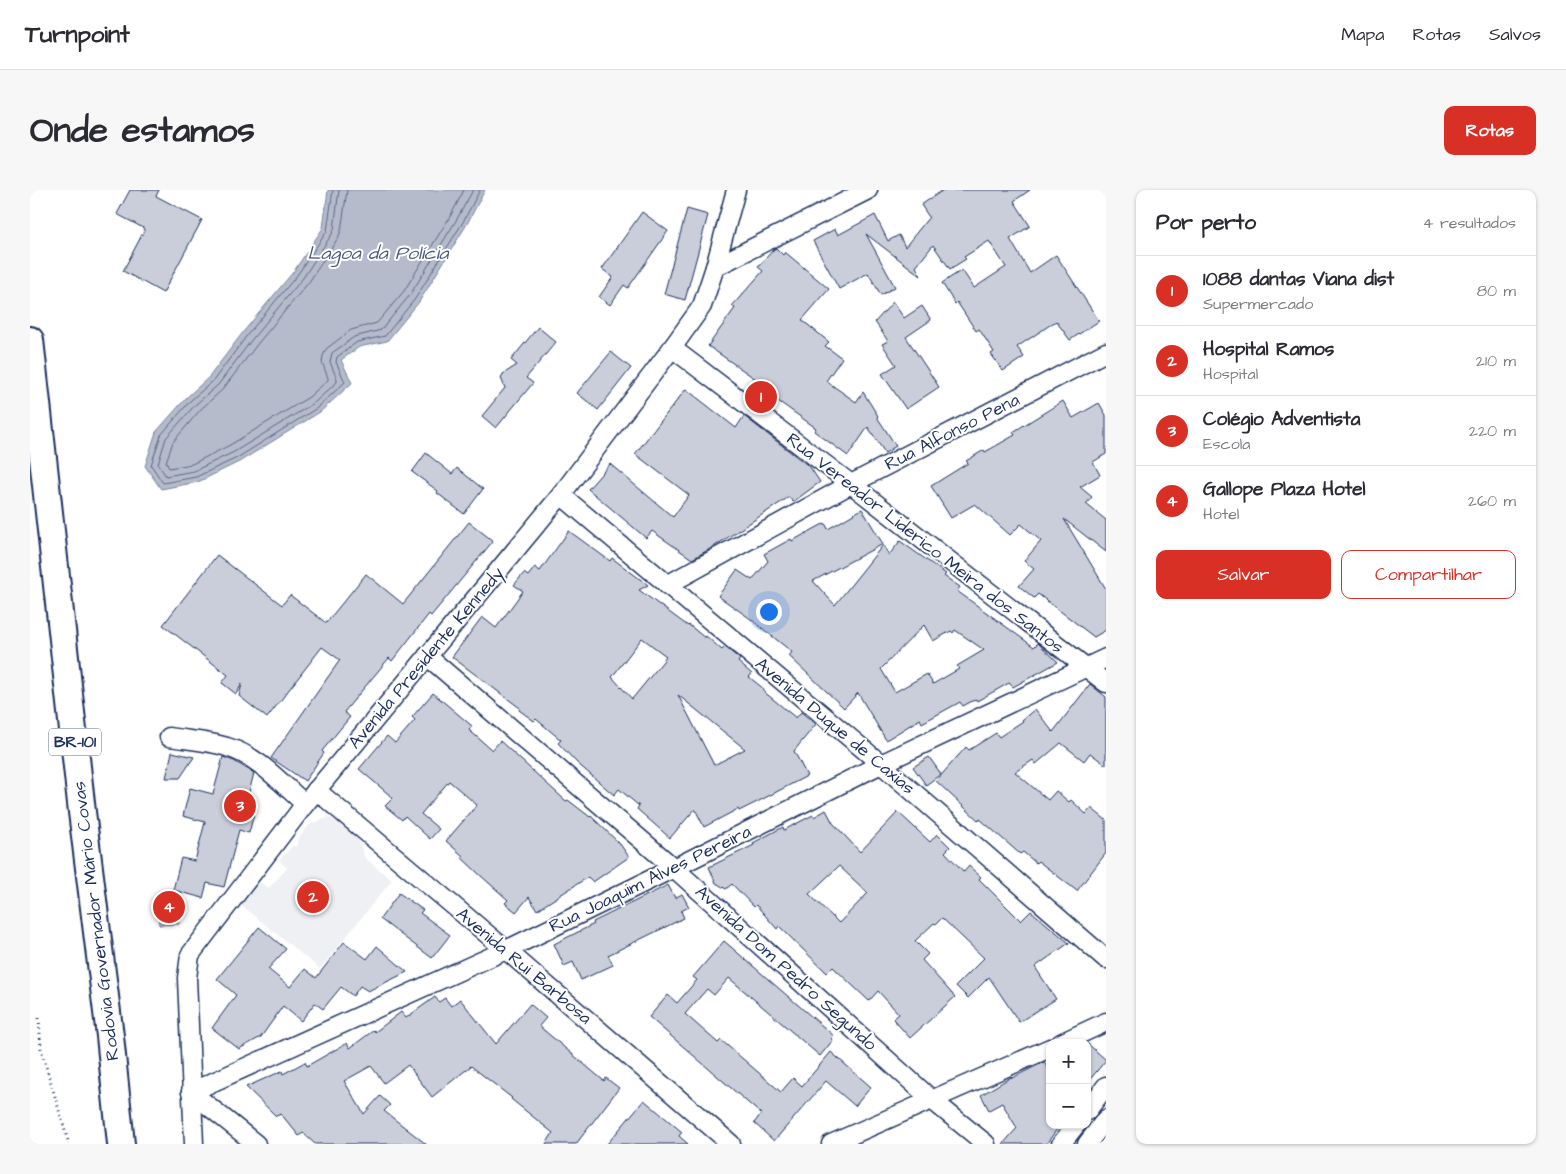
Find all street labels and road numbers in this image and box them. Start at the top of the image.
street label: Rua Alfonso Pena [880,387,1024,477]
street label: Rua Vereador Liderico Meira dos Santos [781,427,1069,659]
street label: Avenida Presidente Kennedy [342,562,510,755]
street label: Avenida Duque de Caxias [750,652,920,800]
road number: BR-101 [49,728,101,756]
street label: Rodovia Governador Mário Covas [66,780,126,1062]
street label: Rua Joaquim Alves Pereira [545,819,755,939]
street label: Avenida Dom Pedro Segundo [689,880,882,1057]
street label: Avenida Rui Barbosa [451,902,597,1030]

